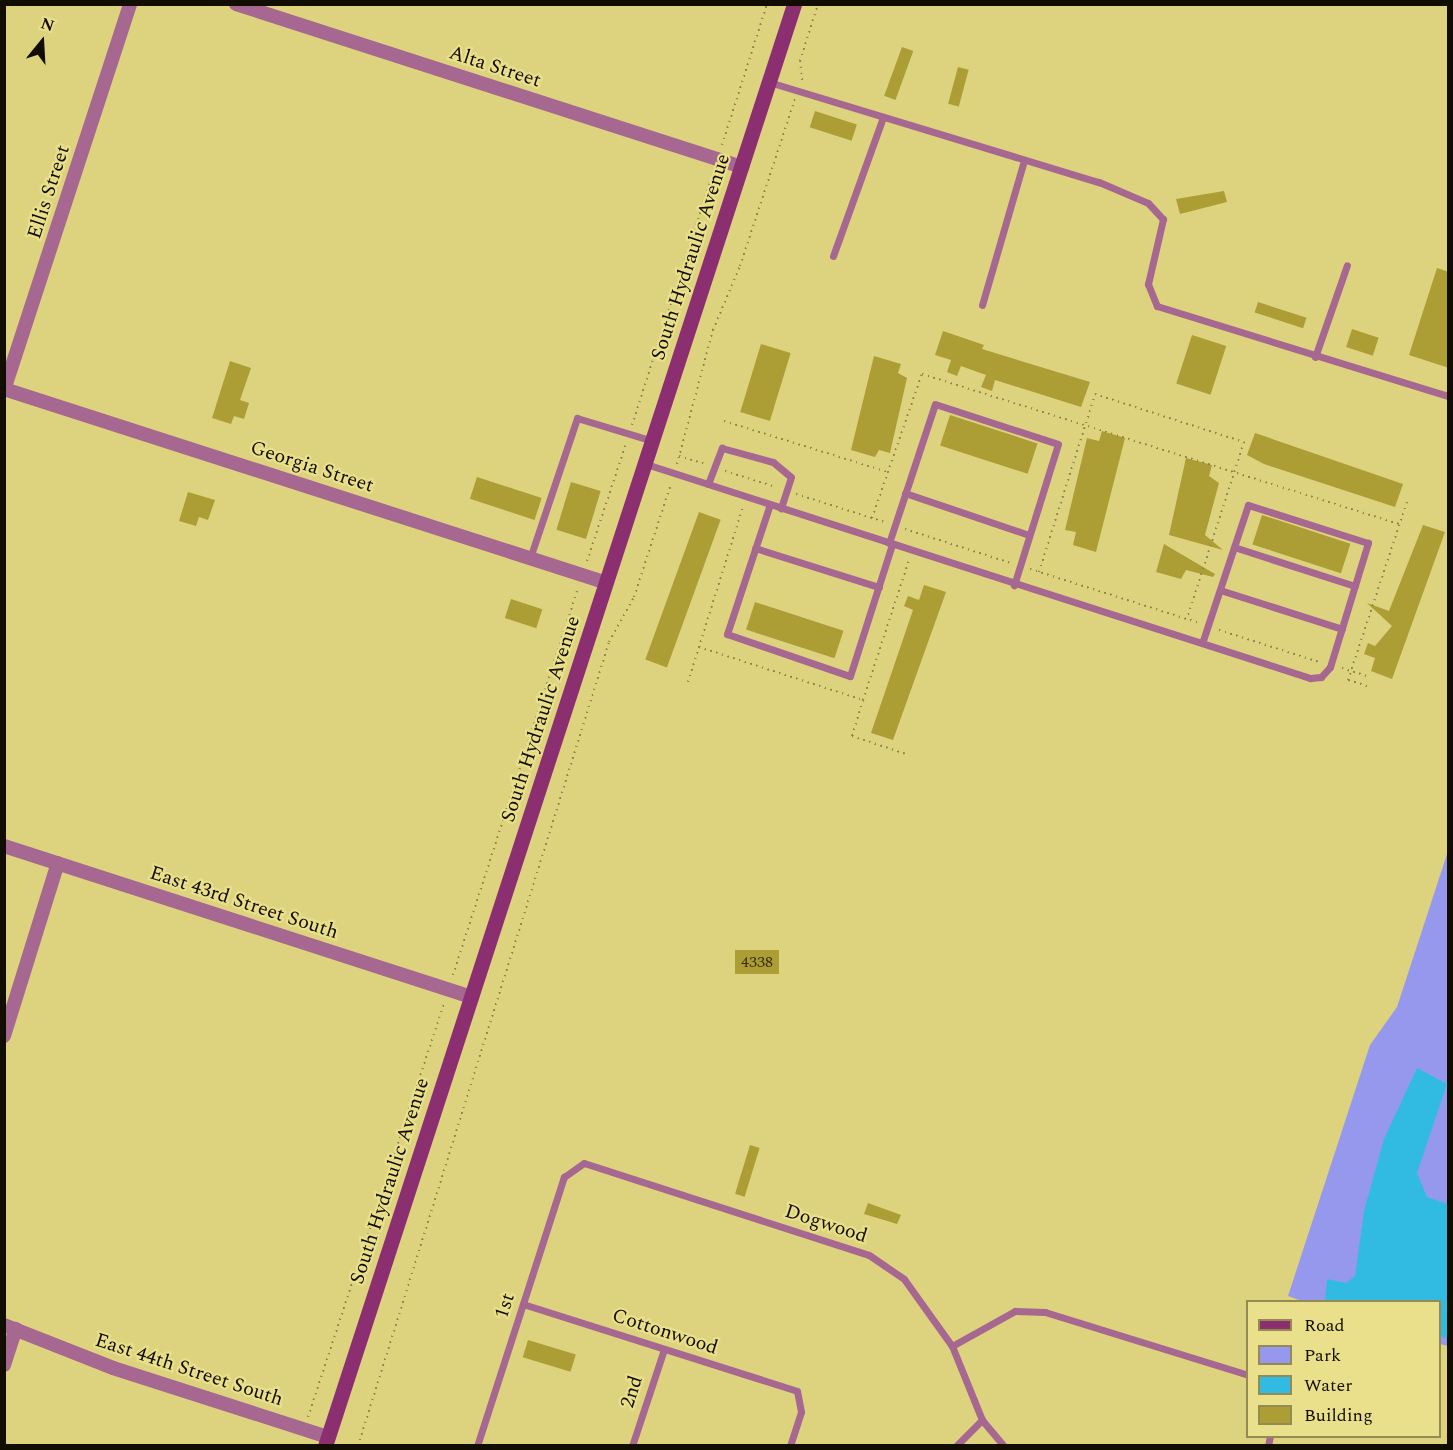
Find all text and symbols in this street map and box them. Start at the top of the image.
text: N [38,11,57,38]
north arrow [12,12,72,72]
street label: Alta Street [446,41,544,93]
street label: Ellis Street [23,142,75,242]
street label: South Hydraulic Avenue [646,151,736,363]
street label: Georgia Street [247,436,377,498]
street label: South Hydraulic Avenue [496,613,586,825]
street label: East 43rd Street South [147,861,341,945]
house number: 4338 [741,952,773,972]
street label: South Hydraulic Avenue [345,1075,435,1287]
street label: Dogwood [782,1199,870,1249]
street label: 1st [490,1290,520,1322]
legend [1246,1300,1441,1438]
street label: Cottonwood [609,1304,721,1360]
text: Road [1304,1312,1345,1339]
street label: East 44th Street South [92,1328,286,1412]
text: Park [1304,1342,1341,1369]
text: Water [1304,1372,1352,1399]
street label: 2nd [616,1373,648,1411]
text: Building [1304,1402,1373,1429]

